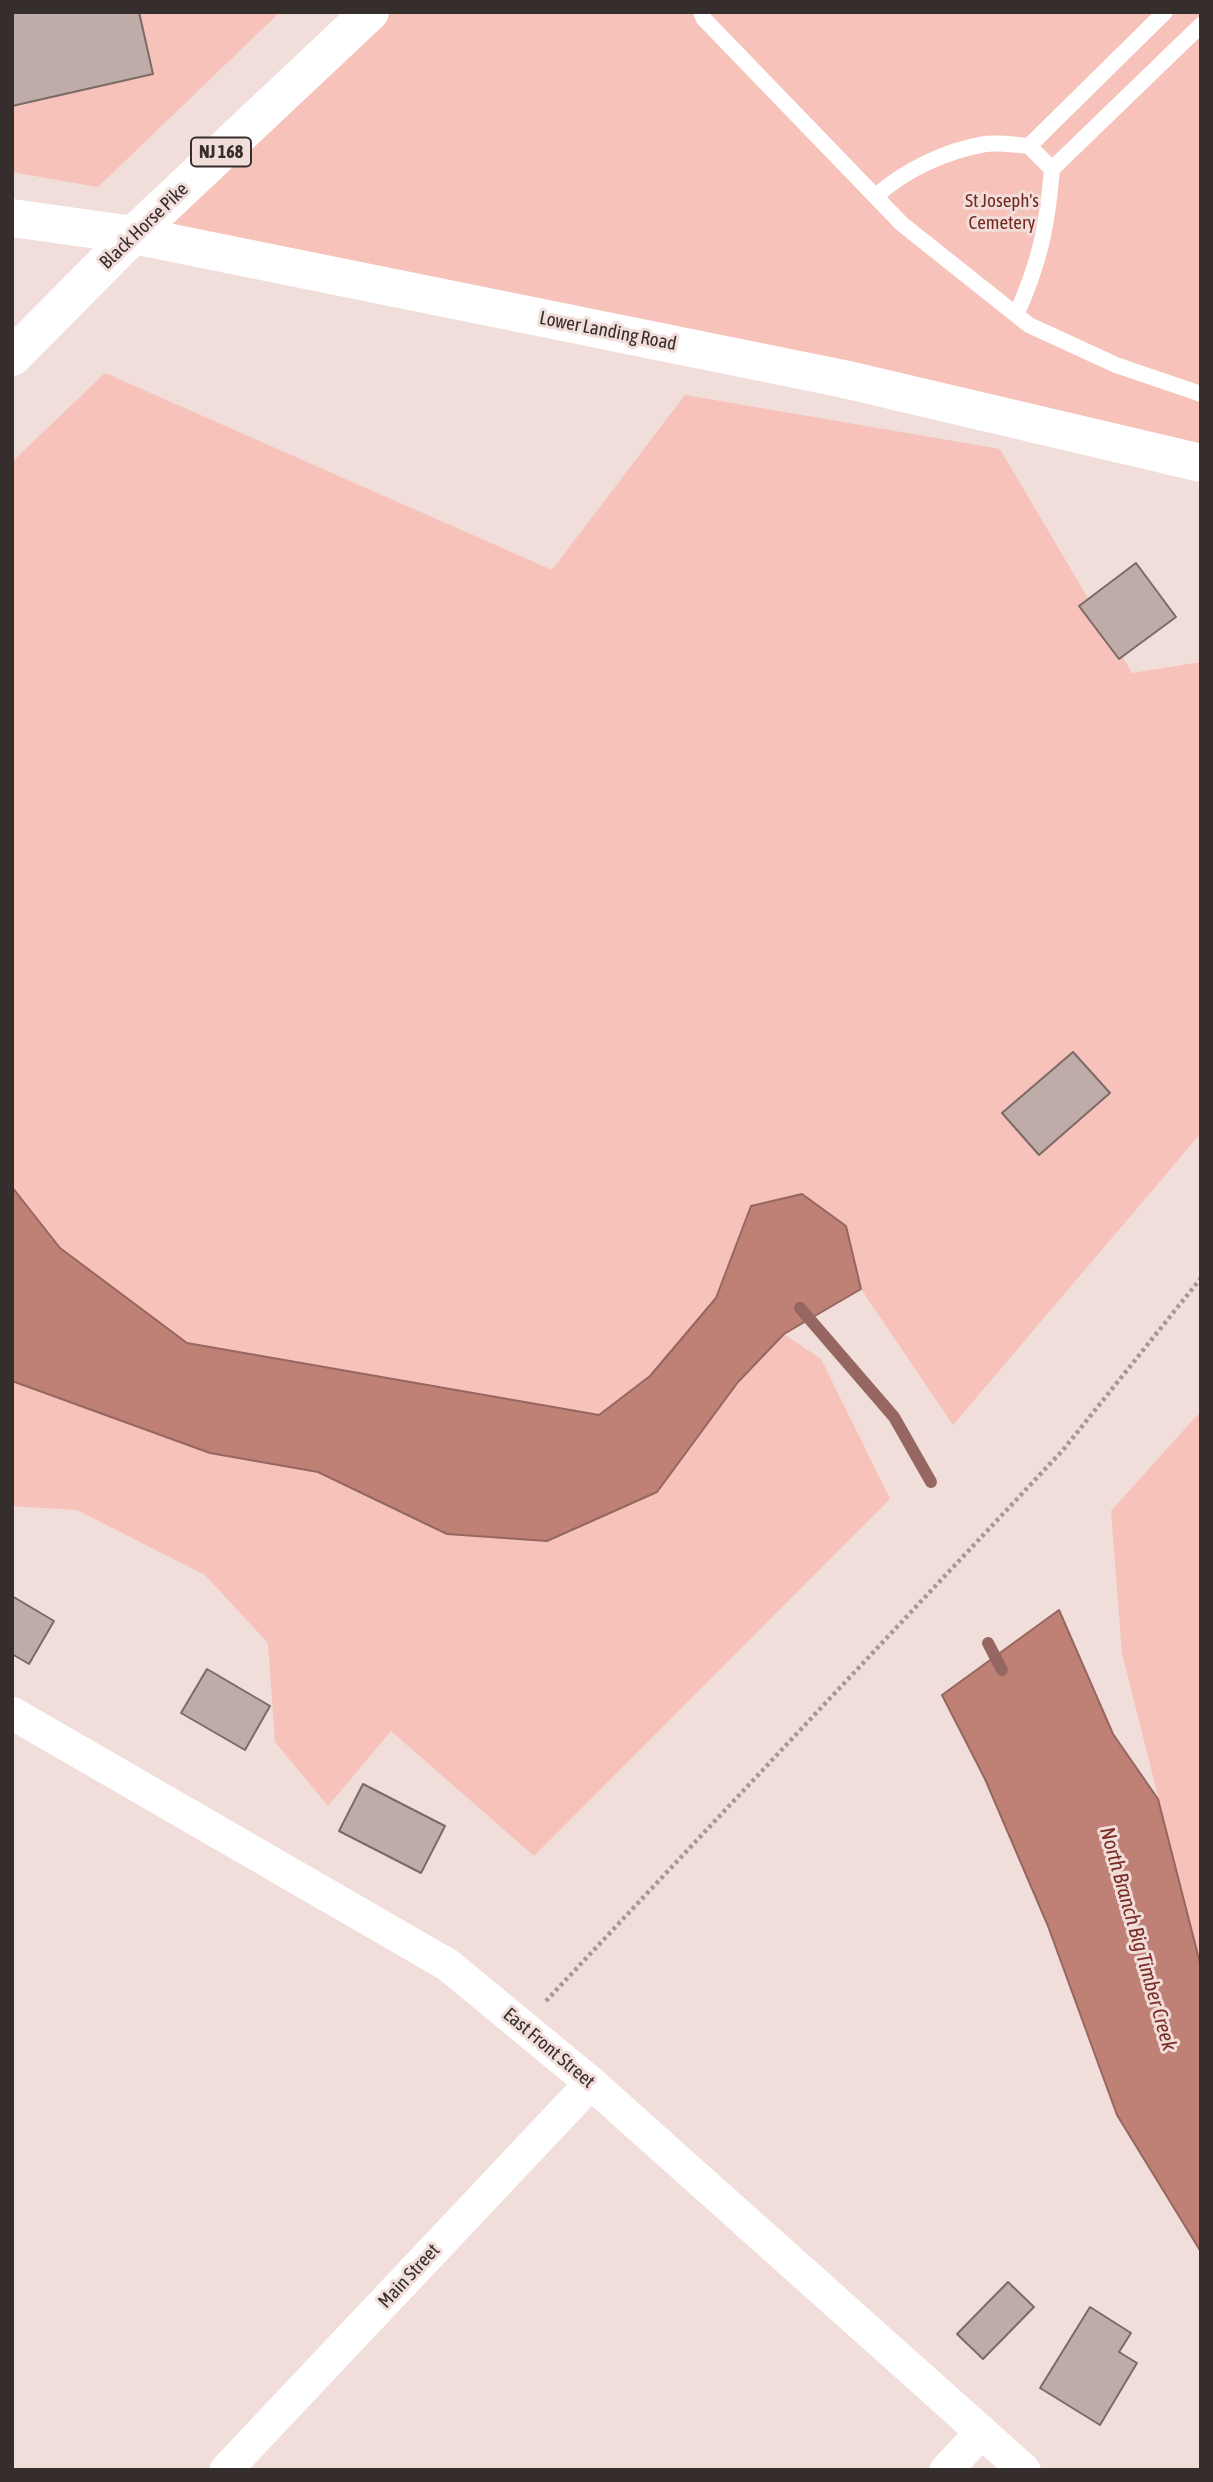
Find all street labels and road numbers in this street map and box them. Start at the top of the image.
road number: NJ 168 [191,138,251,167]
street label: Black Horse Pike [95,178,193,274]
street label: Lower Landing Road [538,307,678,355]
street label: East Front Street [499,2003,599,2093]
street label: Main Street [374,2239,444,2313]

